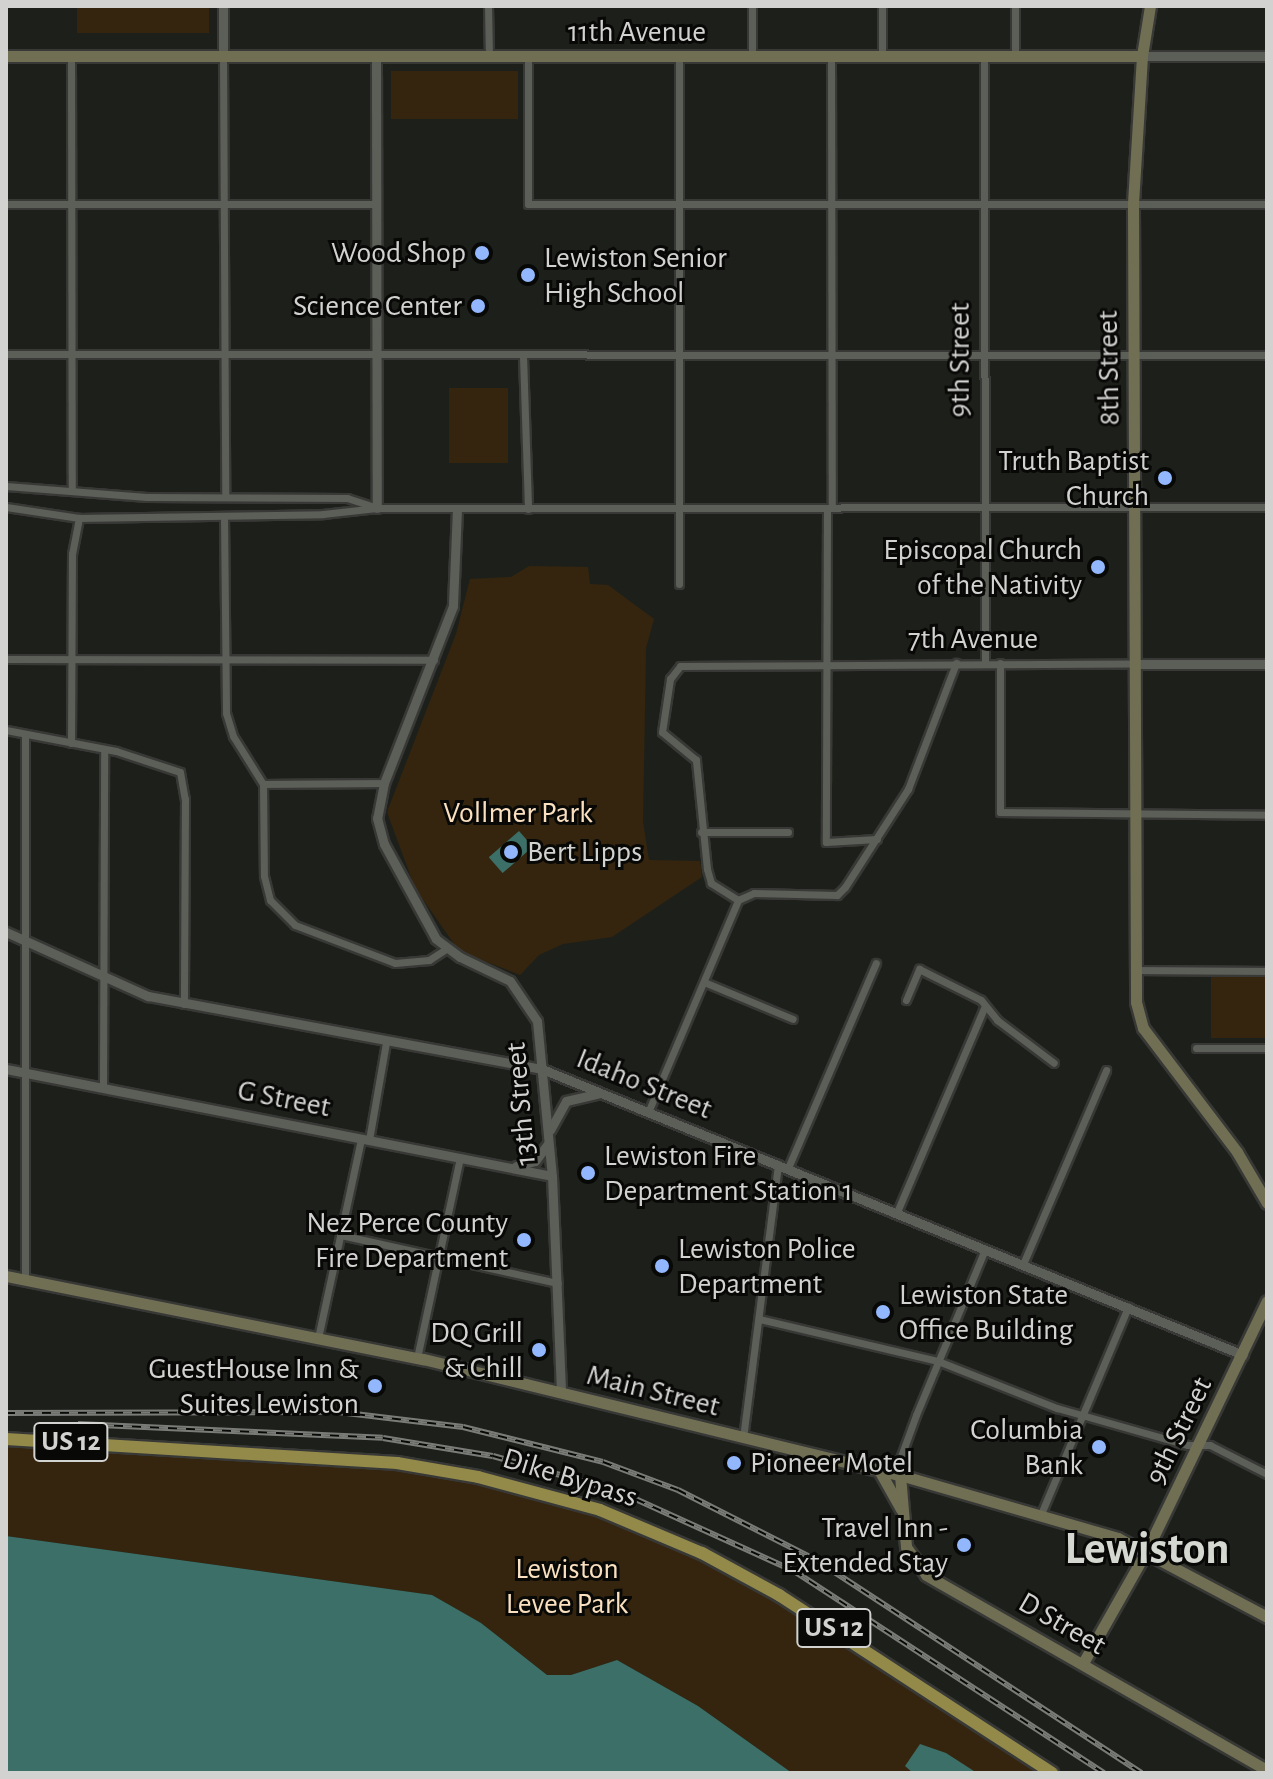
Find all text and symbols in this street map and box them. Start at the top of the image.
street label: 11th Avenue [568,14,706,50]
place label: Wood Shop [331,235,466,271]
place label: Lewiston Senior High School [544,240,727,310]
marker: Wood Shop [473,244,491,262]
marker: Lewiston Senior High School [519,266,537,284]
place label: Science Center [293,288,462,324]
marker: Science Center [469,297,487,315]
street label: 9th Street [942,303,978,417]
street label: 8th Street [1090,310,1128,426]
place label: Truth Baptist Church [998,443,1149,514]
marker: Truth Baptist Church [1156,469,1174,487]
place label: Episcopal Church of the Nativity [883,532,1082,602]
marker: Episcopal Church of the Nativity [1089,558,1107,576]
street label: 7th Avenue [908,621,1038,657]
park label: Vollmer Park [443,795,593,831]
place label: Bert Lipps [527,834,642,870]
marker: Bert Lipps [502,843,520,861]
street label: 13th Street [498,1041,544,1167]
street label: Idaho Street [571,1041,717,1127]
street label: G Street [235,1072,333,1126]
place label: Lewiston Fire Department Station 1 [604,1138,853,1208]
marker: Lewiston Fire Department Station 1 [579,1164,597,1182]
place label: Nez Perce County Fire Department [306,1205,508,1276]
marker: Nez Perce County Fire Department [515,1231,533,1249]
place label: Lewiston Police Department [678,1231,856,1302]
marker: Lewiston Police Department [653,1257,671,1275]
place label: Lewiston State Office Building [899,1277,1073,1348]
marker: Lewiston State Office Building [874,1303,892,1321]
place label: DQ Grill & Chill [430,1315,523,1386]
marker: DQ Grill & Chill [530,1341,548,1359]
place label: GuestHouse Inn & Suites Lewiston [148,1351,359,1422]
street label: Main Street [583,1357,723,1425]
street label: 9th Street [1138,1372,1220,1490]
marker: GuestHouse Inn & Suites Lewiston [366,1377,384,1395]
place label: Columbia Bank [970,1412,1083,1482]
road number: US 12 [33,1418,109,1466]
marker: Columbia Bank [1090,1438,1108,1456]
street label: Dike Bypass [498,1440,642,1516]
place label: Pioneer Motel [750,1445,913,1481]
marker: Pioneer Motel [725,1454,743,1472]
place label: Travel Inn - Extended Stay [782,1510,948,1580]
district label: Lewiston [1064,1521,1230,1577]
marker: Travel Inn - Extended Stay [955,1536,973,1554]
park label: Lewiston Levee Park [506,1551,628,1622]
street label: D Street [1012,1585,1112,1663]
road number: US 12 [796,1604,872,1652]

